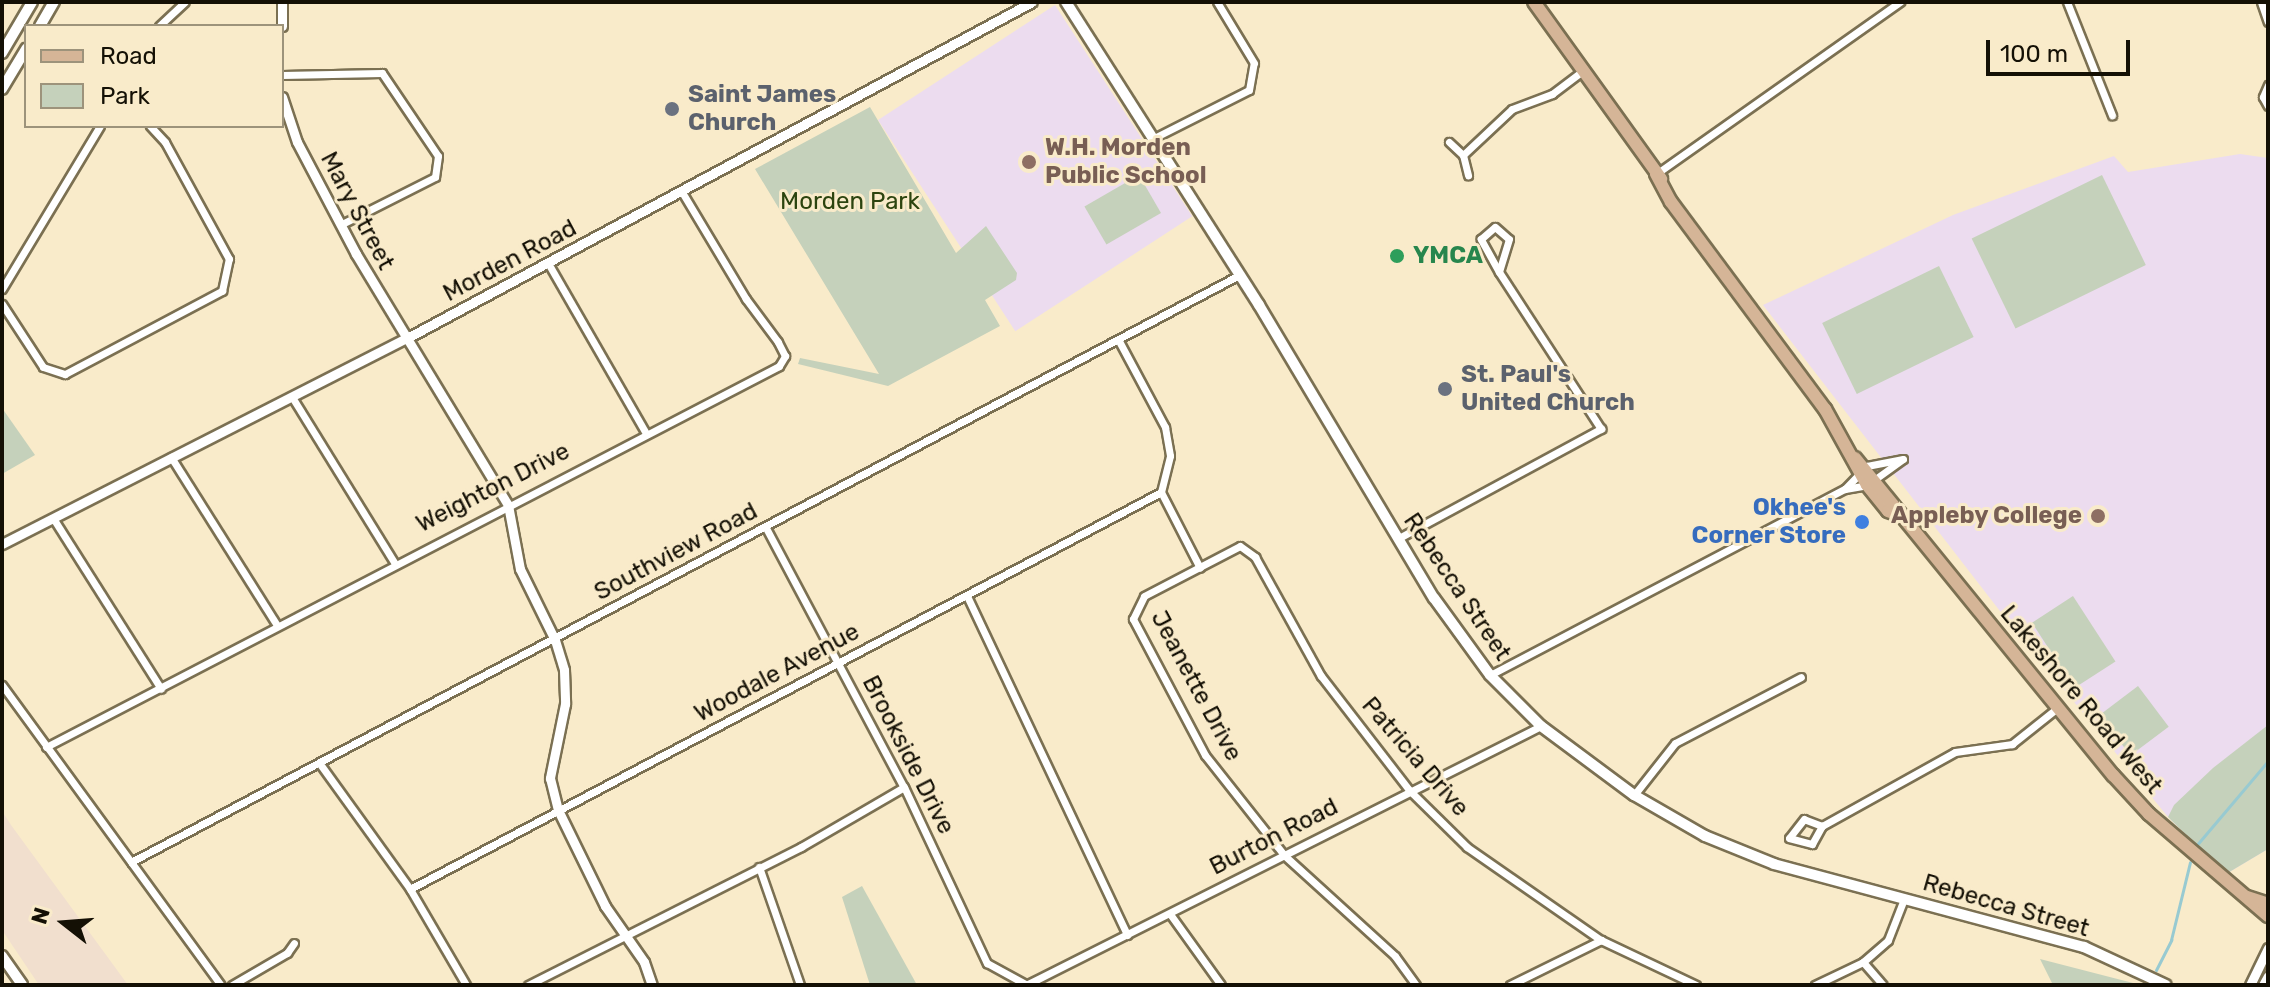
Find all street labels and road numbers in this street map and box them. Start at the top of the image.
street label: Mary Street [314,147,400,275]
street label: Morden Road [438,214,582,308]
street label: Weighton Drive [412,437,574,539]
street label: Southview Road [589,497,763,607]
street label: Rebecca Street [1397,508,1517,666]
street label: Lakeshore Road West [1994,600,2168,800]
street label: Jeanette Drive [1144,606,1248,766]
street label: Woodale Avenue [689,617,865,729]
street label: Brookside Drive [856,671,960,839]
street label: Patricia Drive [1355,691,1475,823]
street label: Burton Road [1205,792,1343,882]
street label: Rebecca Street [1919,868,2093,944]

